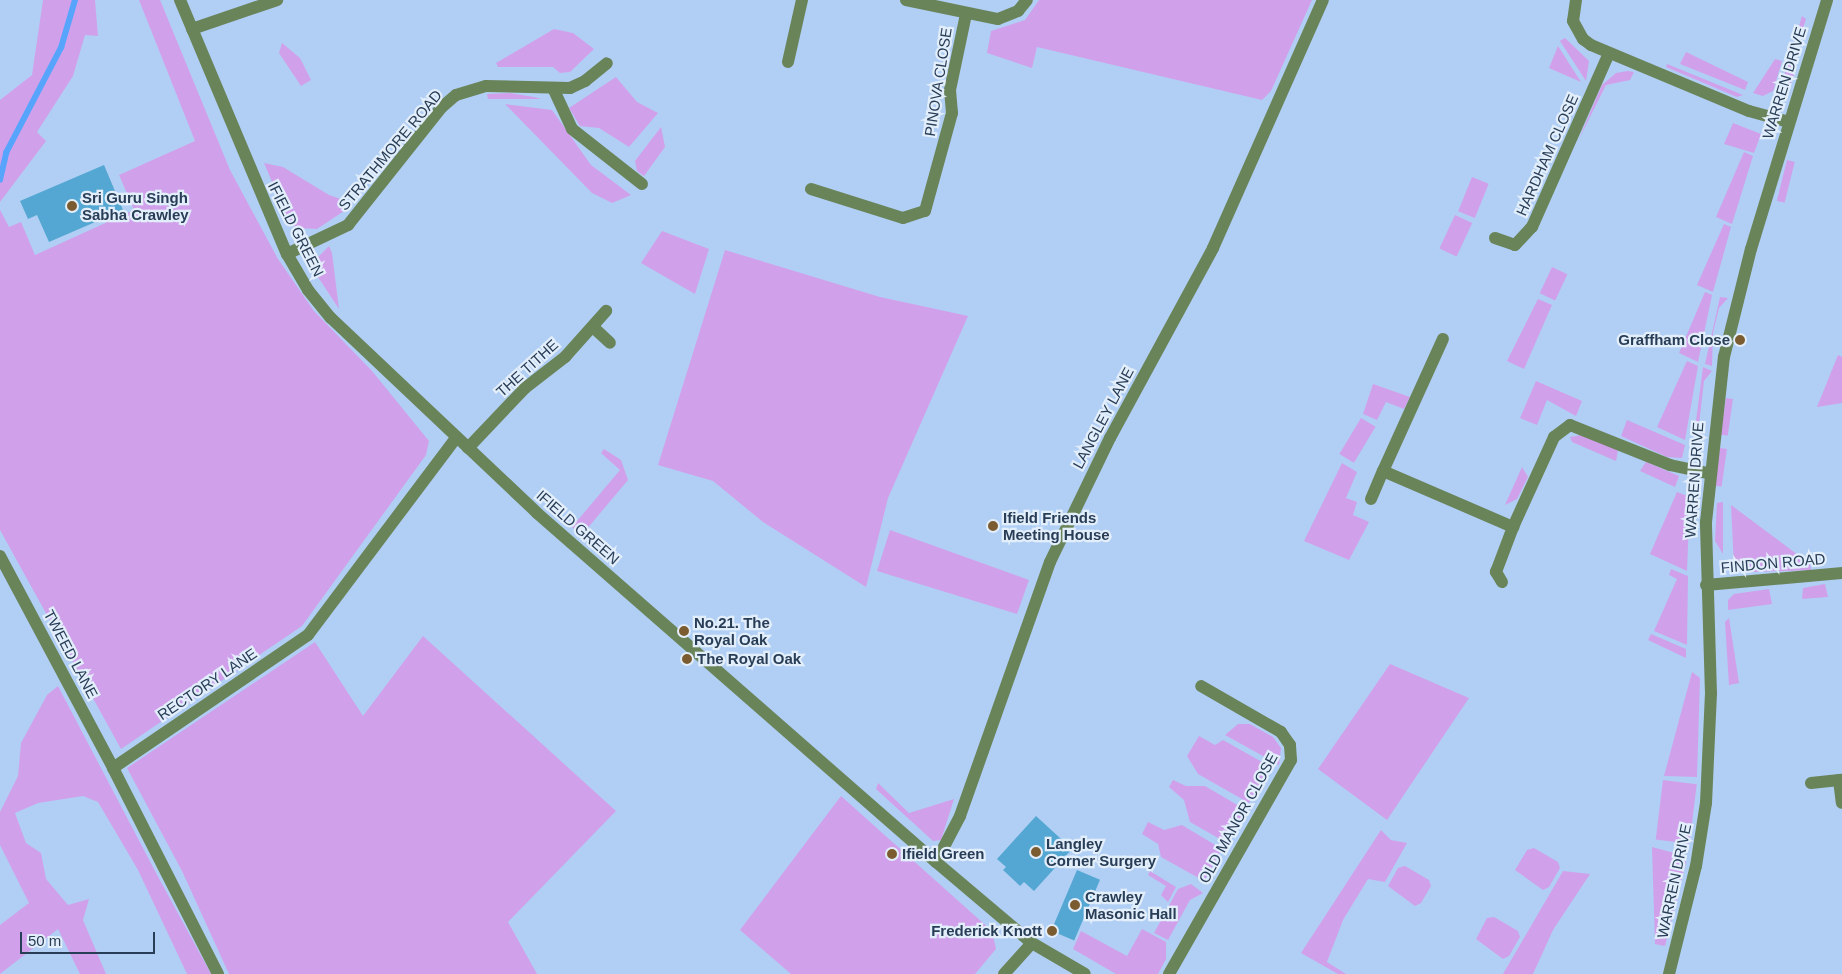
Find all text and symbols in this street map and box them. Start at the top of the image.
street label: WARREN DRIVE [1758,25,1810,141]
street label: PINOVA CLOSE [920,26,956,138]
street label: STRATHMORE ROAD [334,86,446,214]
street label: HARDHAM CLOSE [1512,92,1582,218]
street label: IFIELD GREEN [264,178,328,280]
place label: Sri Guru Singh Sabha Crawley [82,188,189,223]
marker: Sri Guru Singh Sabha Crawley [66,200,78,212]
place label: Graffham Close [1618,331,1730,349]
marker: Graffham Close [1734,334,1746,346]
street label: THE TITHE [492,335,562,401]
street label: LANGLEY LANE [1069,364,1137,472]
street label: WARREN DRIVE [1681,421,1707,539]
street label: IFIELD GREEN [533,486,623,568]
place label: Ifield Friends Meeting House [1003,508,1110,543]
marker: Ifield Friends Meeting House [987,520,999,532]
street label: FINDON ROAD [1720,549,1826,577]
street label: TWEED LANE [40,607,102,701]
place label: No.21. The Royal Oak [694,613,770,648]
marker: No.21. The Royal Oak [678,625,690,637]
street label: RECTORY LANE [154,644,260,724]
place label: The Royal Oak [697,650,801,668]
marker: The Royal Oak [681,653,693,665]
street label: OLD MANOR CLOSE [1195,750,1281,886]
street label: WARREN DRIVE [1653,822,1695,940]
place label: Langley Corner Surgery [1046,834,1156,869]
place label: Ifield Green [902,845,985,863]
marker: Langley Corner Surgery [1030,846,1042,858]
marker: Ifield Green [886,848,898,860]
place label: Crawley Masonic Hall [1085,887,1177,922]
marker: Crawley Masonic Hall [1069,899,1081,911]
scale bar [22,922,158,954]
place label: Frederick Knott [931,922,1042,940]
marker: Frederick Knott [1046,925,1058,937]
text: 50 m [28,932,61,949]

